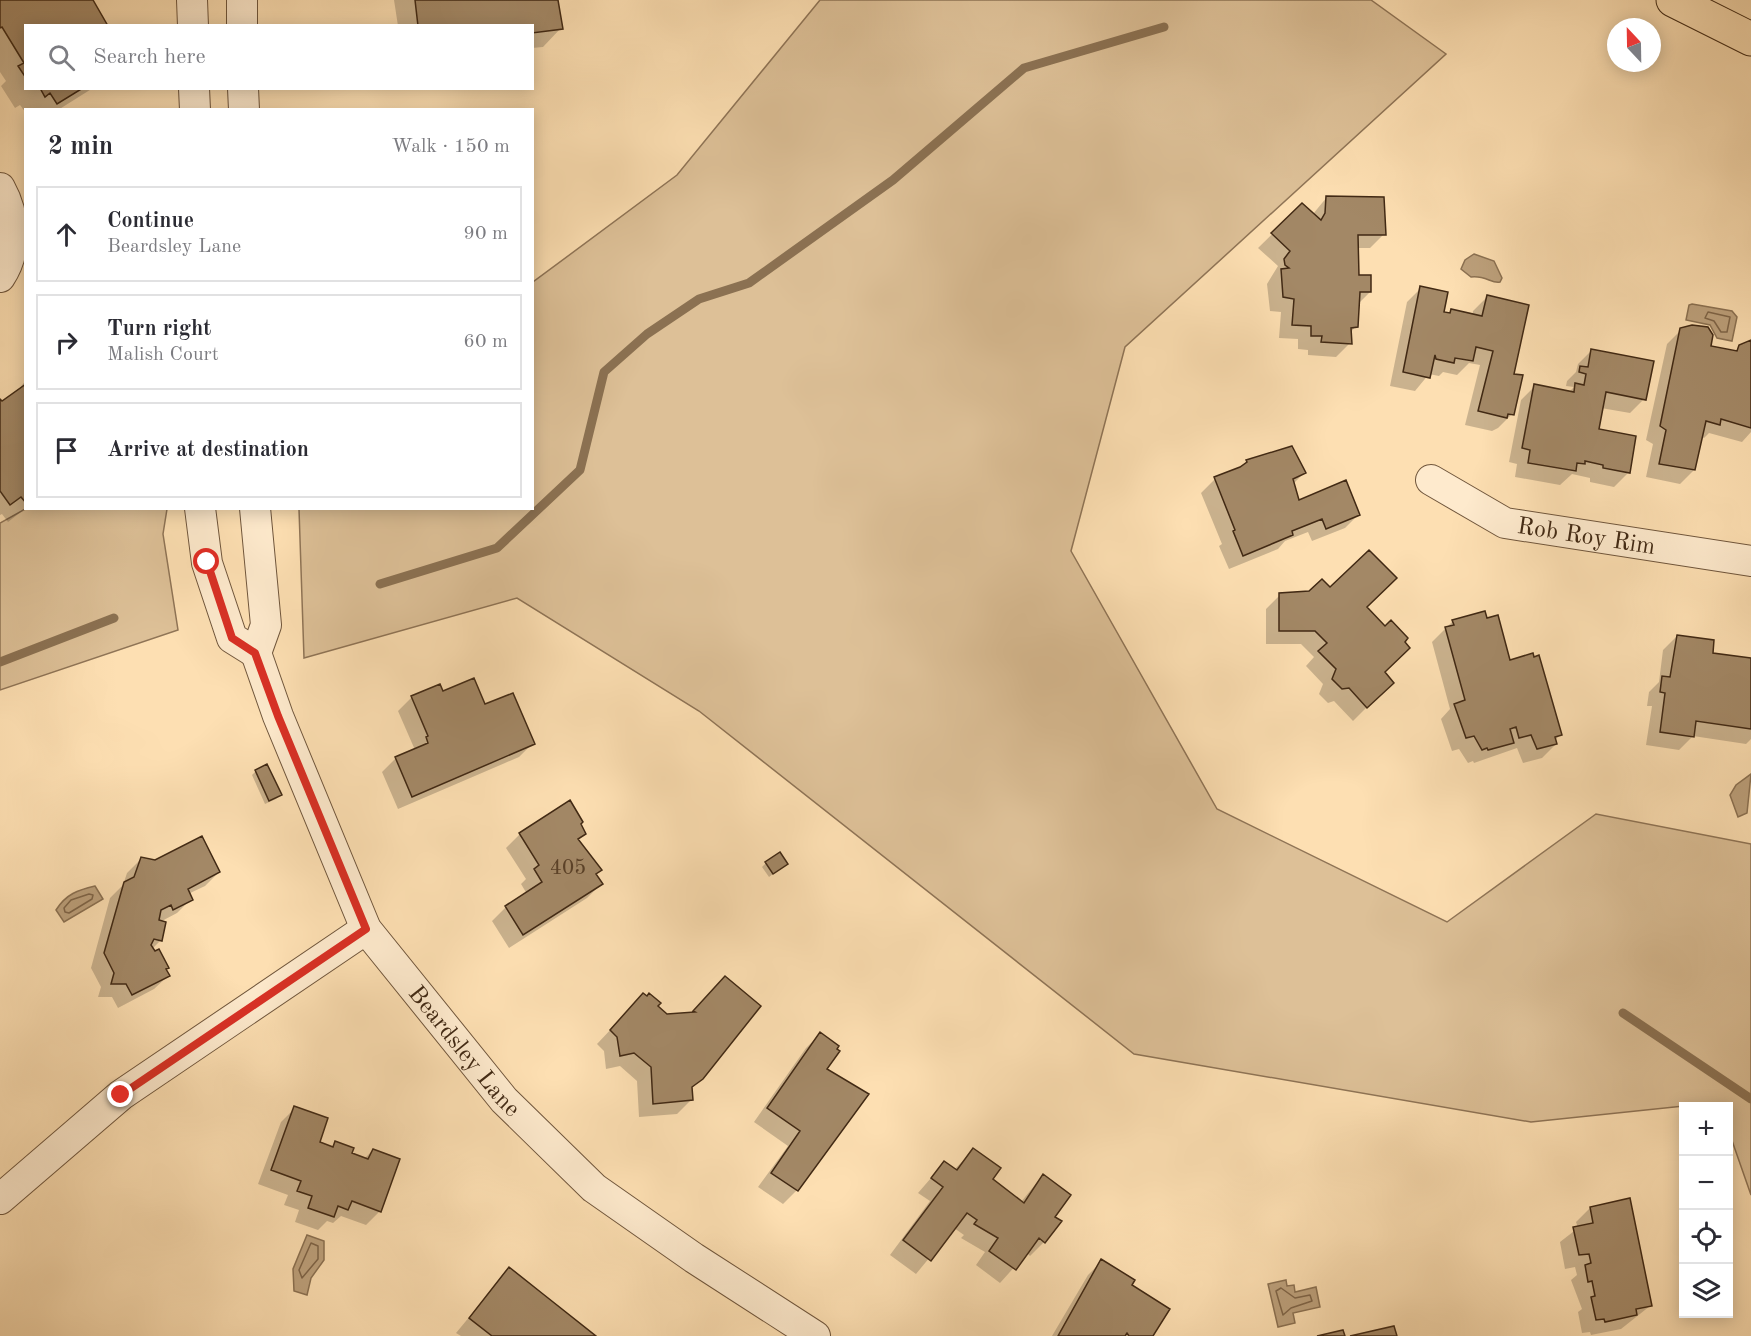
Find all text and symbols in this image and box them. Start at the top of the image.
north arrow [1607,18,1661,72]
search box [24,24,534,90]
icon: search [45,41,78,74]
text: Search here [93,46,206,68]
text: 2 min [48,134,113,160]
text: Walk · 150 m [391,137,510,157]
text: Continue [107,210,194,232]
icon: ahead [50,218,83,251]
text: 90 m [463,224,508,244]
text: Beardsley Lane [107,237,241,257]
text: Turn right [107,318,211,340]
icon: right [50,326,83,359]
text: 60 m [463,332,508,352]
text: Malish Court [107,345,219,365]
icon: arrive [50,434,83,467]
text: Arrive at destination [107,439,309,461]
street label: Rob Roy Rim [1515,515,1657,560]
route start [193,548,219,574]
house number: 405 [550,858,586,879]
street label: Beardsley Lane [403,982,524,1122]
route end [107,1081,133,1107]
map controls [1679,1102,1733,1318]
button: + [1679,1102,1733,1156]
button: − [1679,1156,1733,1210]
button: locate [1679,1210,1733,1264]
button: layers [1679,1264,1733,1318]

